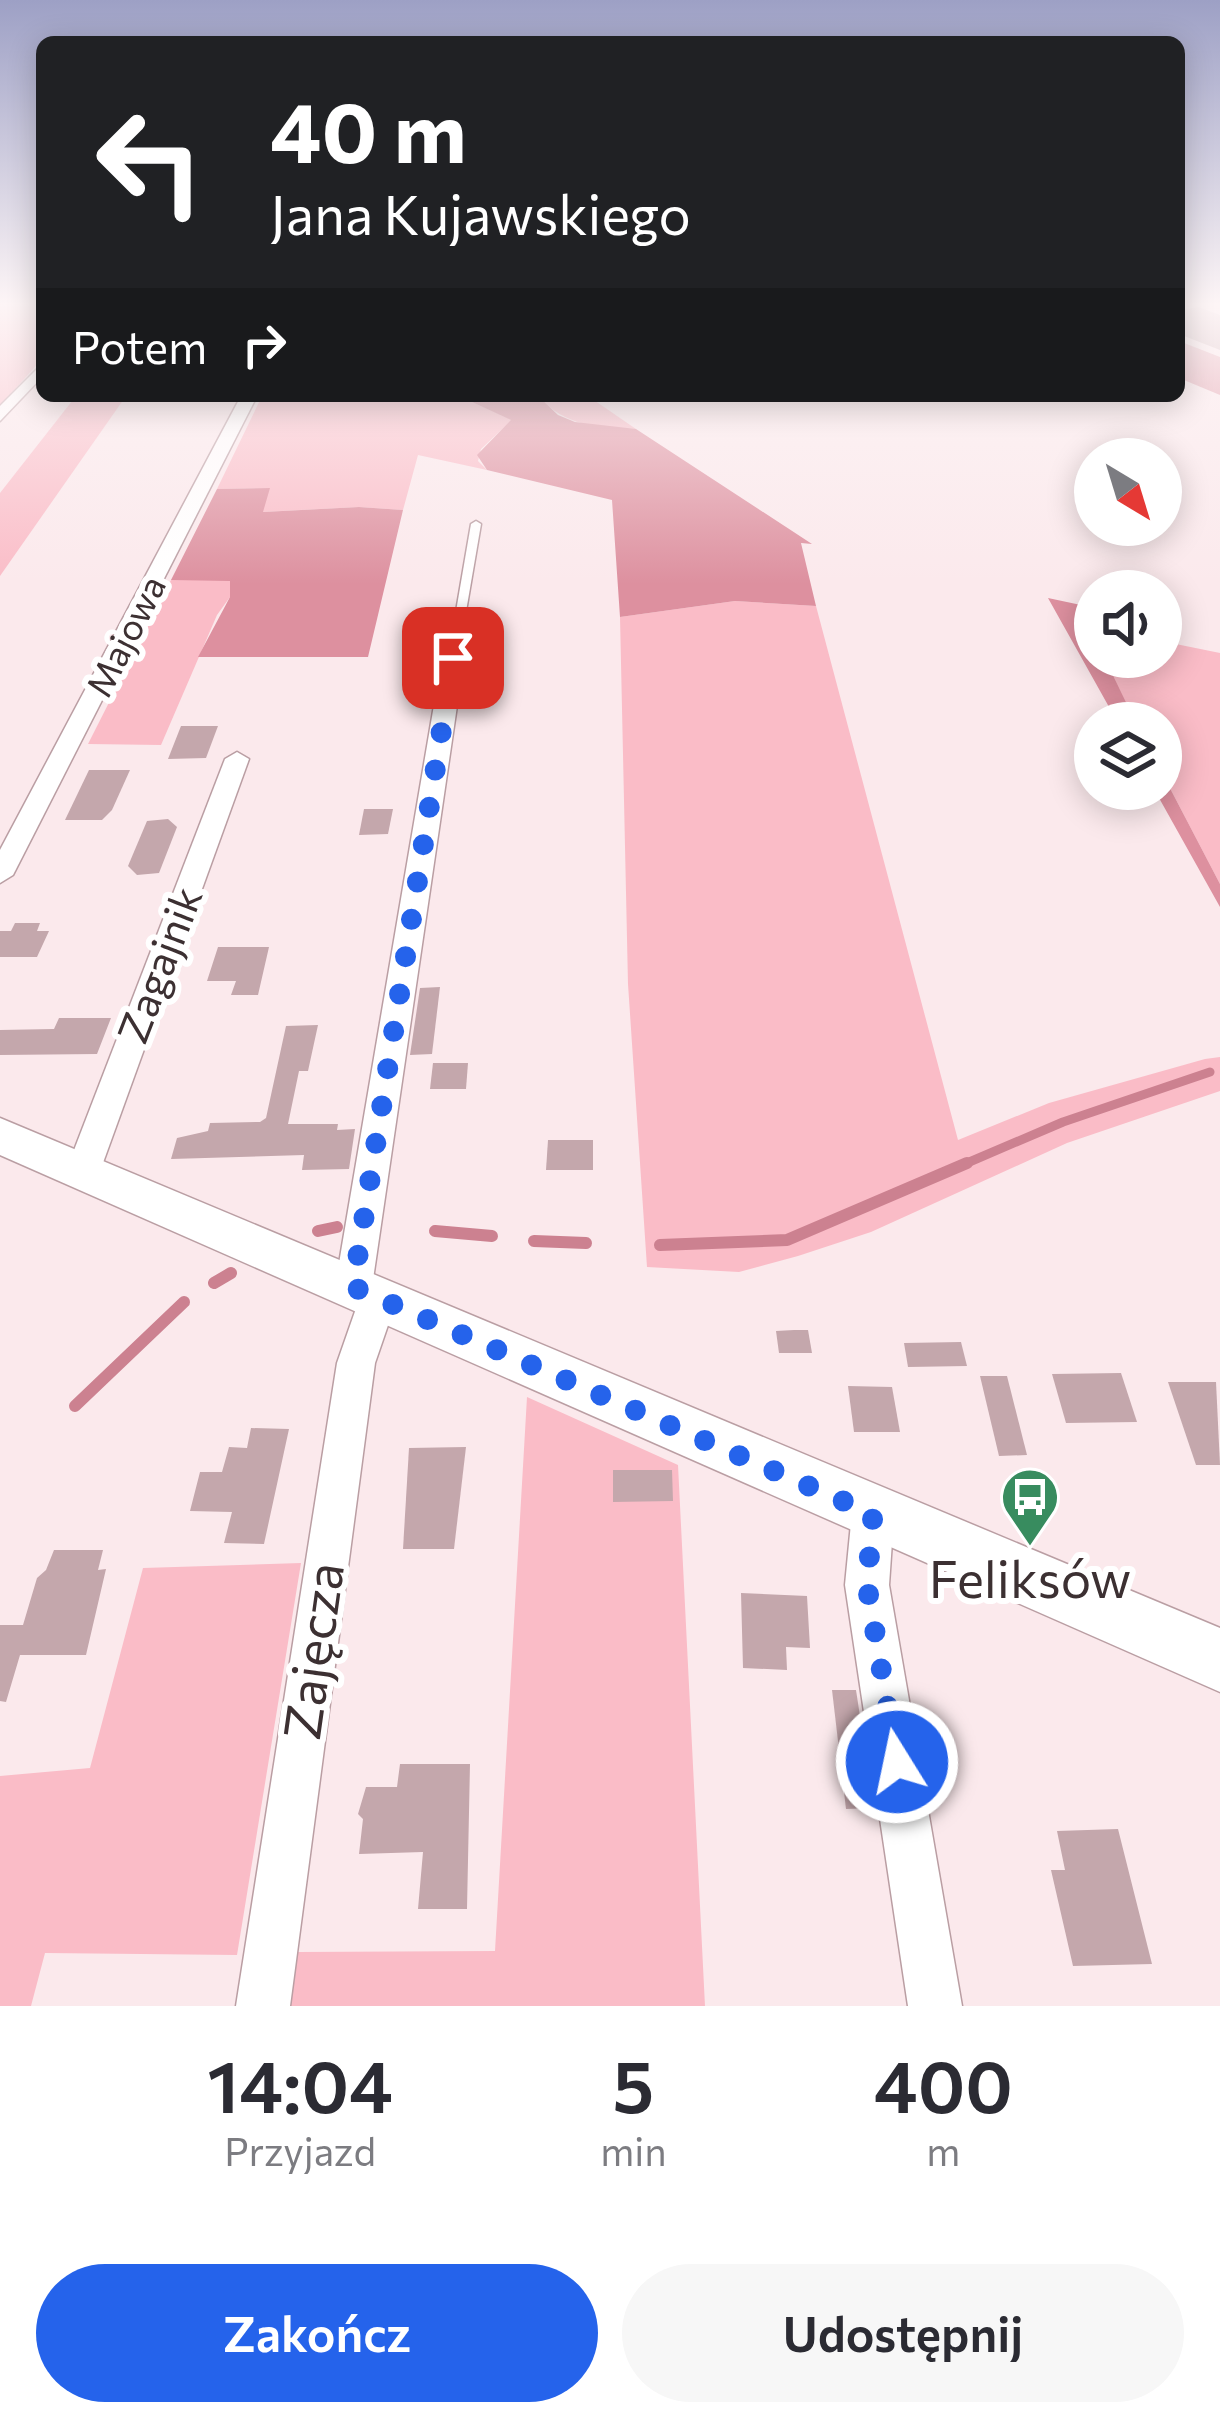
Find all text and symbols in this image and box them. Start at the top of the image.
text: 40 m [270,78,467,180]
icon: left [72,84,228,240]
text: Jana Kujawskiego [270,180,691,246]
icon: right [231,312,297,378]
text: Potem [72,318,207,373]
north arrow [1074,438,1182,546]
map controls [1074,438,1182,810]
street label: Majowa [75,567,173,703]
button: sound [1074,570,1182,678]
pin [402,607,504,709]
icon: arrive [420,625,486,691]
button: layers [1074,702,1182,810]
street label: Zagajnik [105,879,212,1050]
bus stop icon: Feliksów [999,1466,1061,1548]
place label: Feliksów [929,1546,1131,1609]
street label: Zajęcza [268,1558,355,1743]
position arrow [834,1699,960,1825]
text: 14:04 [207,2040,393,2128]
text: 5 [612,2040,654,2128]
text: 400 [874,2040,1013,2128]
text: Przyjazd [224,2126,376,2174]
text: min [600,2126,667,2174]
text: m [926,2126,960,2174]
button: Zakończ [36,2264,598,2402]
button: Udostępnij [622,2264,1184,2402]

